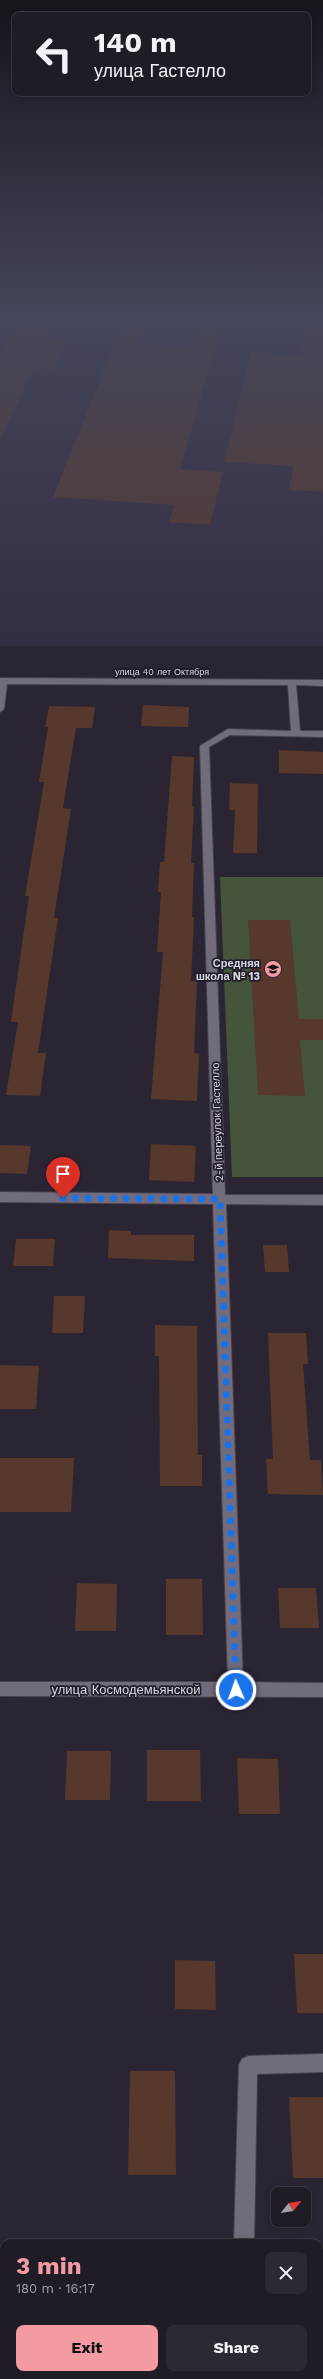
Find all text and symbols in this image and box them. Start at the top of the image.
text: 140 m [94,26,177,59]
icon: left [28,28,80,80]
text: улица Гастелло [94,60,226,81]
street label: улица 40 лет Октября [115,667,209,677]
place label: Средняя школа № 13 [196,957,260,983]
school or university icon: Средняя школа № 13 [263,959,283,979]
street label: 2-й переулок Гастелло [209,1062,226,1182]
pin [46,1157,80,1198]
icon: arrive [52,1163,74,1185]
position arrow [215,1669,257,1711]
street label: улица Космодемьянской [52,1682,200,1697]
north arrow [271,2187,311,2227]
map controls [271,2187,311,2227]
text: 3 min [16,2252,82,2280]
button: close [265,2252,307,2294]
text: 180 m · 16:17 [16,2281,95,2296]
button: Exit [16,2325,158,2371]
button: Share [166,2325,307,2371]

